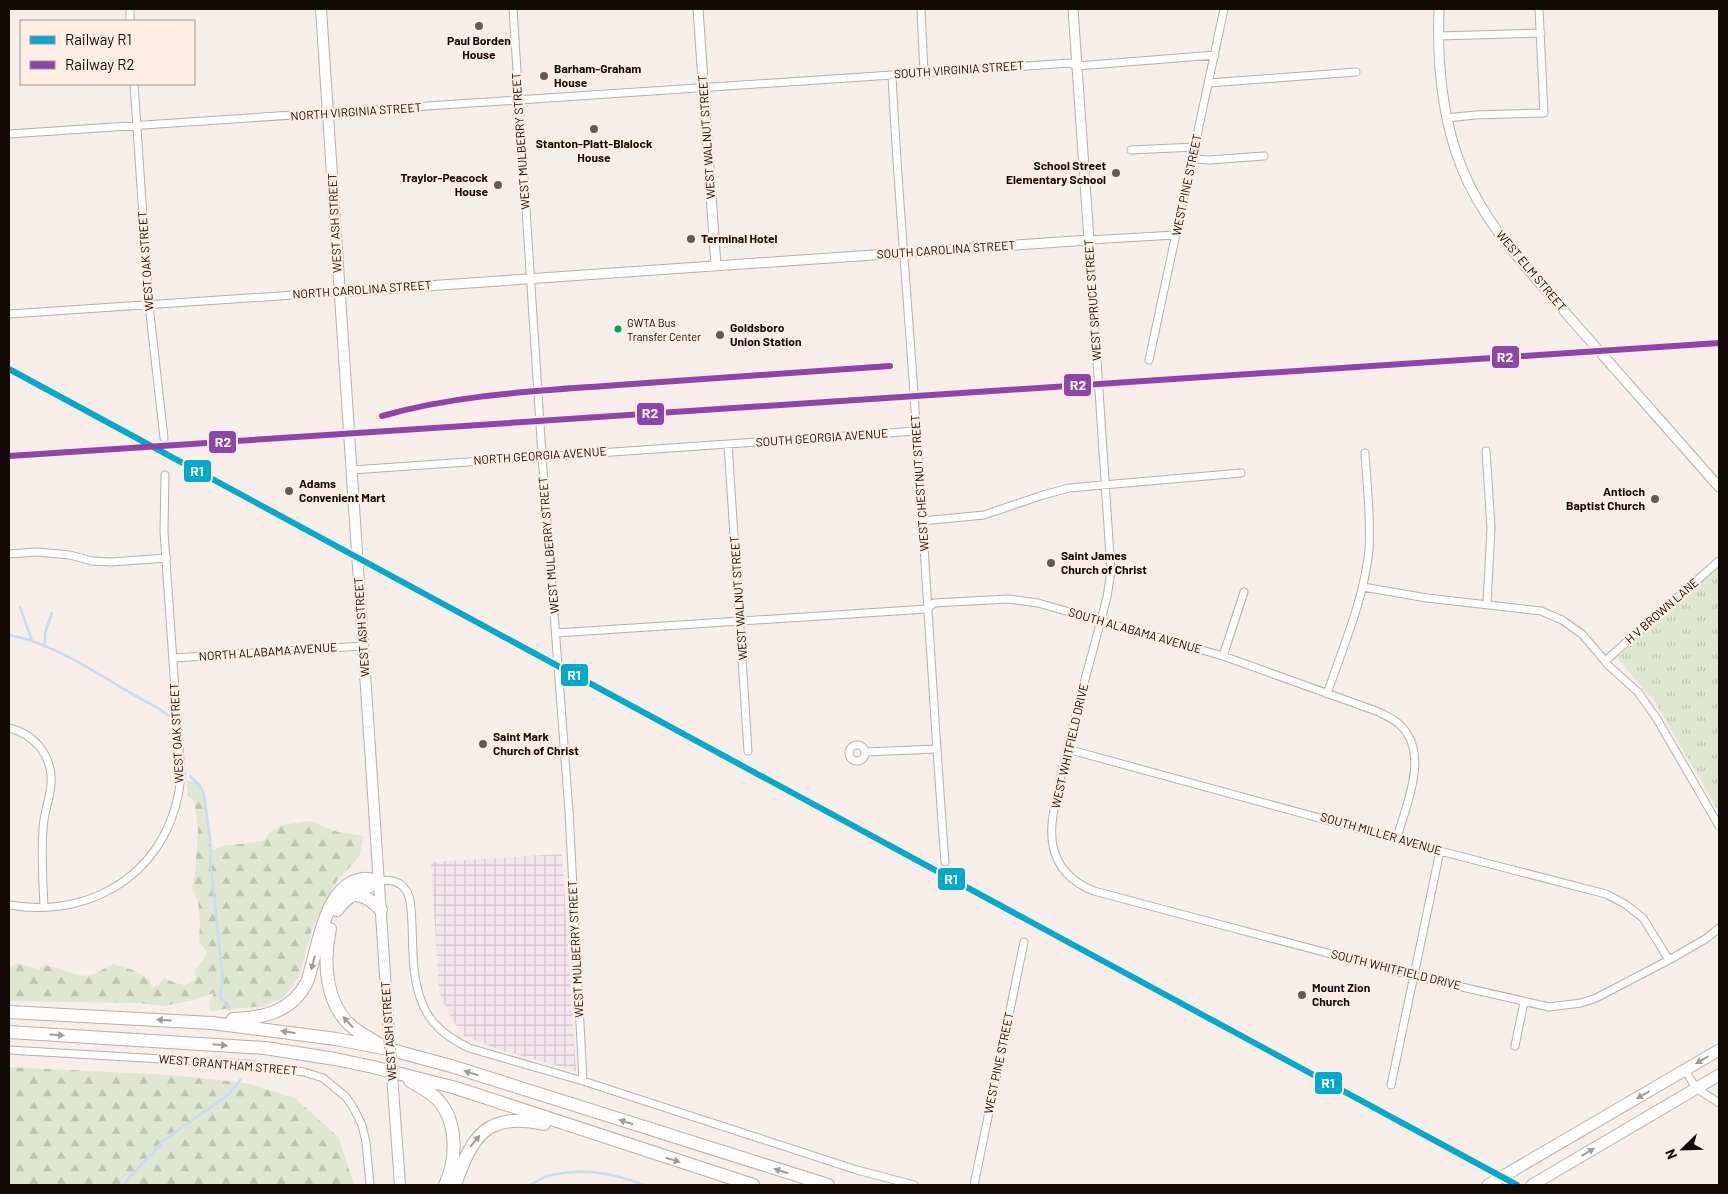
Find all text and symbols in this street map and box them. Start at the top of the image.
legend [20,20,195,85]
marker: Paul Borden House [473,20,485,32]
text: Railway R1 [65,30,132,48]
place label: Paul Borden House [447,33,511,61]
text: Railway R2 [65,55,134,73]
street label: SOUTH VIRGINIA STREET [893,57,1025,81]
place label: Barham-Graham House [554,61,641,89]
marker: Barham-Graham House [538,70,550,82]
street label: WEST MULBERRY STREET [508,72,532,210]
street label: WEST WALNUT STREET [695,74,717,200]
street label: NORTH VIRGINIA STREET [290,99,422,123]
marker: Stanton-Platt-Blalock House [588,123,600,135]
street label: WEST PINE STREET [1168,132,1204,237]
place label: Stanton-Platt-Blalock House [536,136,653,164]
place label: School Street Elementary School [1006,158,1106,186]
marker: School Street Elementary School [1110,167,1122,179]
place label: Traylor-Peacock House [400,170,489,198]
street label: WEST ASH STREET [324,173,344,273]
marker: Traylor-Peacock House [492,179,504,191]
street label: WEST OAK STREET [135,210,155,312]
street label: WEST ELM STREET [1494,227,1570,314]
place label: Terminal Hotel [701,231,778,245]
marker: Terminal Hotel [685,233,697,245]
street label: SOUTH CAROLINA STREET [876,237,1016,261]
street label: WEST SPRUCE STREET [1081,239,1103,361]
street label: NORTH CAROLINA STREET [292,277,432,301]
place label: GWTA Bus Transfer Center [627,316,701,343]
place label: Goldsboro Union Station [730,320,802,348]
marker: GWTA Bus Transfer Center [613,324,623,334]
marker: Goldsboro Union Station [714,329,726,341]
line badge: R2 [1491,345,1520,369]
text: R2 [1497,348,1513,365]
line badge: R2 [1063,373,1092,397]
text: R2 [1070,376,1086,393]
line badge: R2 [636,402,665,426]
text: R2 [642,404,658,421]
street label: WEST CHESTNUT STREET [907,414,931,552]
street label: SOUTH GEORGIA AVENUE [755,425,889,449]
line badge: R2 [208,430,237,454]
text: R2 [215,433,231,450]
street label: NORTH GEORGIA AVENUE [473,443,607,467]
line badge: R1 [183,459,212,483]
text: R1 [190,462,204,479]
place label: Adams Convenient Mart [299,476,386,504]
street label: WEST MULBERRY STREET [535,476,561,614]
place label: Antioch Baptist Church [1566,484,1645,512]
marker: Adams Convenient Mart [283,485,295,497]
marker: Antioch Baptist Church [1649,493,1661,505]
street label: WEST WALNUT STREET [727,535,749,661]
place label: Saint James Church of Christ [1061,548,1147,576]
marker: Saint James Church of Christ [1045,557,1057,569]
street label: H V BROWN LANE [1622,575,1701,646]
street label: WEST ASH STREET [351,577,371,677]
street label: SOUTH ALABAMA AVENUE [1067,604,1204,656]
street label: NORTH ALABAMA AVENUE [198,639,338,663]
line badge: R1 [560,663,589,687]
text: R1 [567,666,581,683]
street label: WEST OAK STREET [166,682,186,784]
street label: WEST WHITFIELD DRIVE [1048,682,1090,810]
place label: Saint Mark Church of Christ [493,729,579,757]
marker: Saint Mark Church of Christ [477,738,489,750]
street label: SOUTH MILLER AVENUE [1319,809,1444,857]
line badge: R1 [937,867,966,891]
text: R1 [944,870,958,887]
street label: WEST MULBERRY STREET [564,880,586,1018]
street label: SOUTH WHITFIELD DRIVE [1330,946,1463,992]
one-way arrow [309,955,317,970]
place label: Mount Zion Church [1312,980,1370,1008]
street label: WEST ASH STREET [378,981,398,1081]
marker: Mount Zion Church [1296,989,1308,1001]
street label: WEST PINE STREET [980,1010,1016,1115]
one-way arrow [155,1016,171,1024]
one-way arrow [342,1016,354,1028]
one-way arrow [279,1028,295,1036]
one-way arrow [50,1031,66,1039]
one-way arrow [212,1041,228,1049]
street label: WEST GRANTHAM STREET [158,1051,298,1077]
one-way arrow [1696,1056,1709,1065]
one-way arrow [464,1068,479,1076]
line badge: R1 [1314,1071,1343,1095]
text: R1 [1321,1074,1335,1091]
one-way arrow [1636,1091,1651,1099]
one-way arrow [619,1117,634,1125]
north arrow [1658,1124,1708,1174]
one-way arrow [470,1135,481,1148]
text: N [1661,1147,1680,1162]
one-way arrow [1582,1148,1595,1157]
one-way arrow [665,1156,680,1164]
one-way arrow [774,1167,789,1175]

